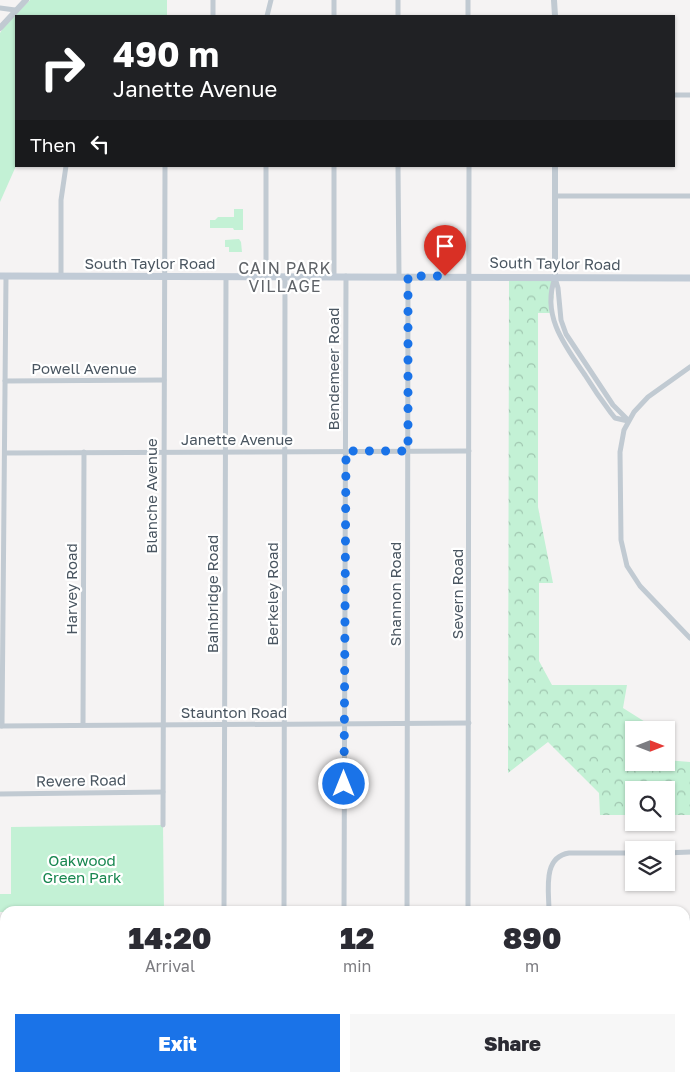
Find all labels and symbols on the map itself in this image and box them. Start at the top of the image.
pin [424,225,466,276]
street label: South Taylor Road [489,253,621,273]
street label: South Taylor Road [84,254,216,272]
district label: CAIN PARK VILLAGE [238,258,332,296]
street label: Bendemeer Road [324,308,342,430]
street label: Powell Avenue [31,359,137,377]
street label: Janette Avenue [181,430,293,448]
street label: Blanche Avenue [142,438,160,554]
street label: Bainbridge Road [203,535,221,653]
street label: Berkeley Road [263,542,281,646]
street label: Shannon Road [386,542,404,646]
street label: Harvey Road [62,543,80,635]
street label: Severn Road [448,549,466,639]
street label: Staunton Road [181,703,287,721]
north arrow [625,721,675,771]
position arrow [317,757,369,809]
street label: Revere Road [36,770,126,790]
park label: Oakwood Green Park [42,851,122,886]

